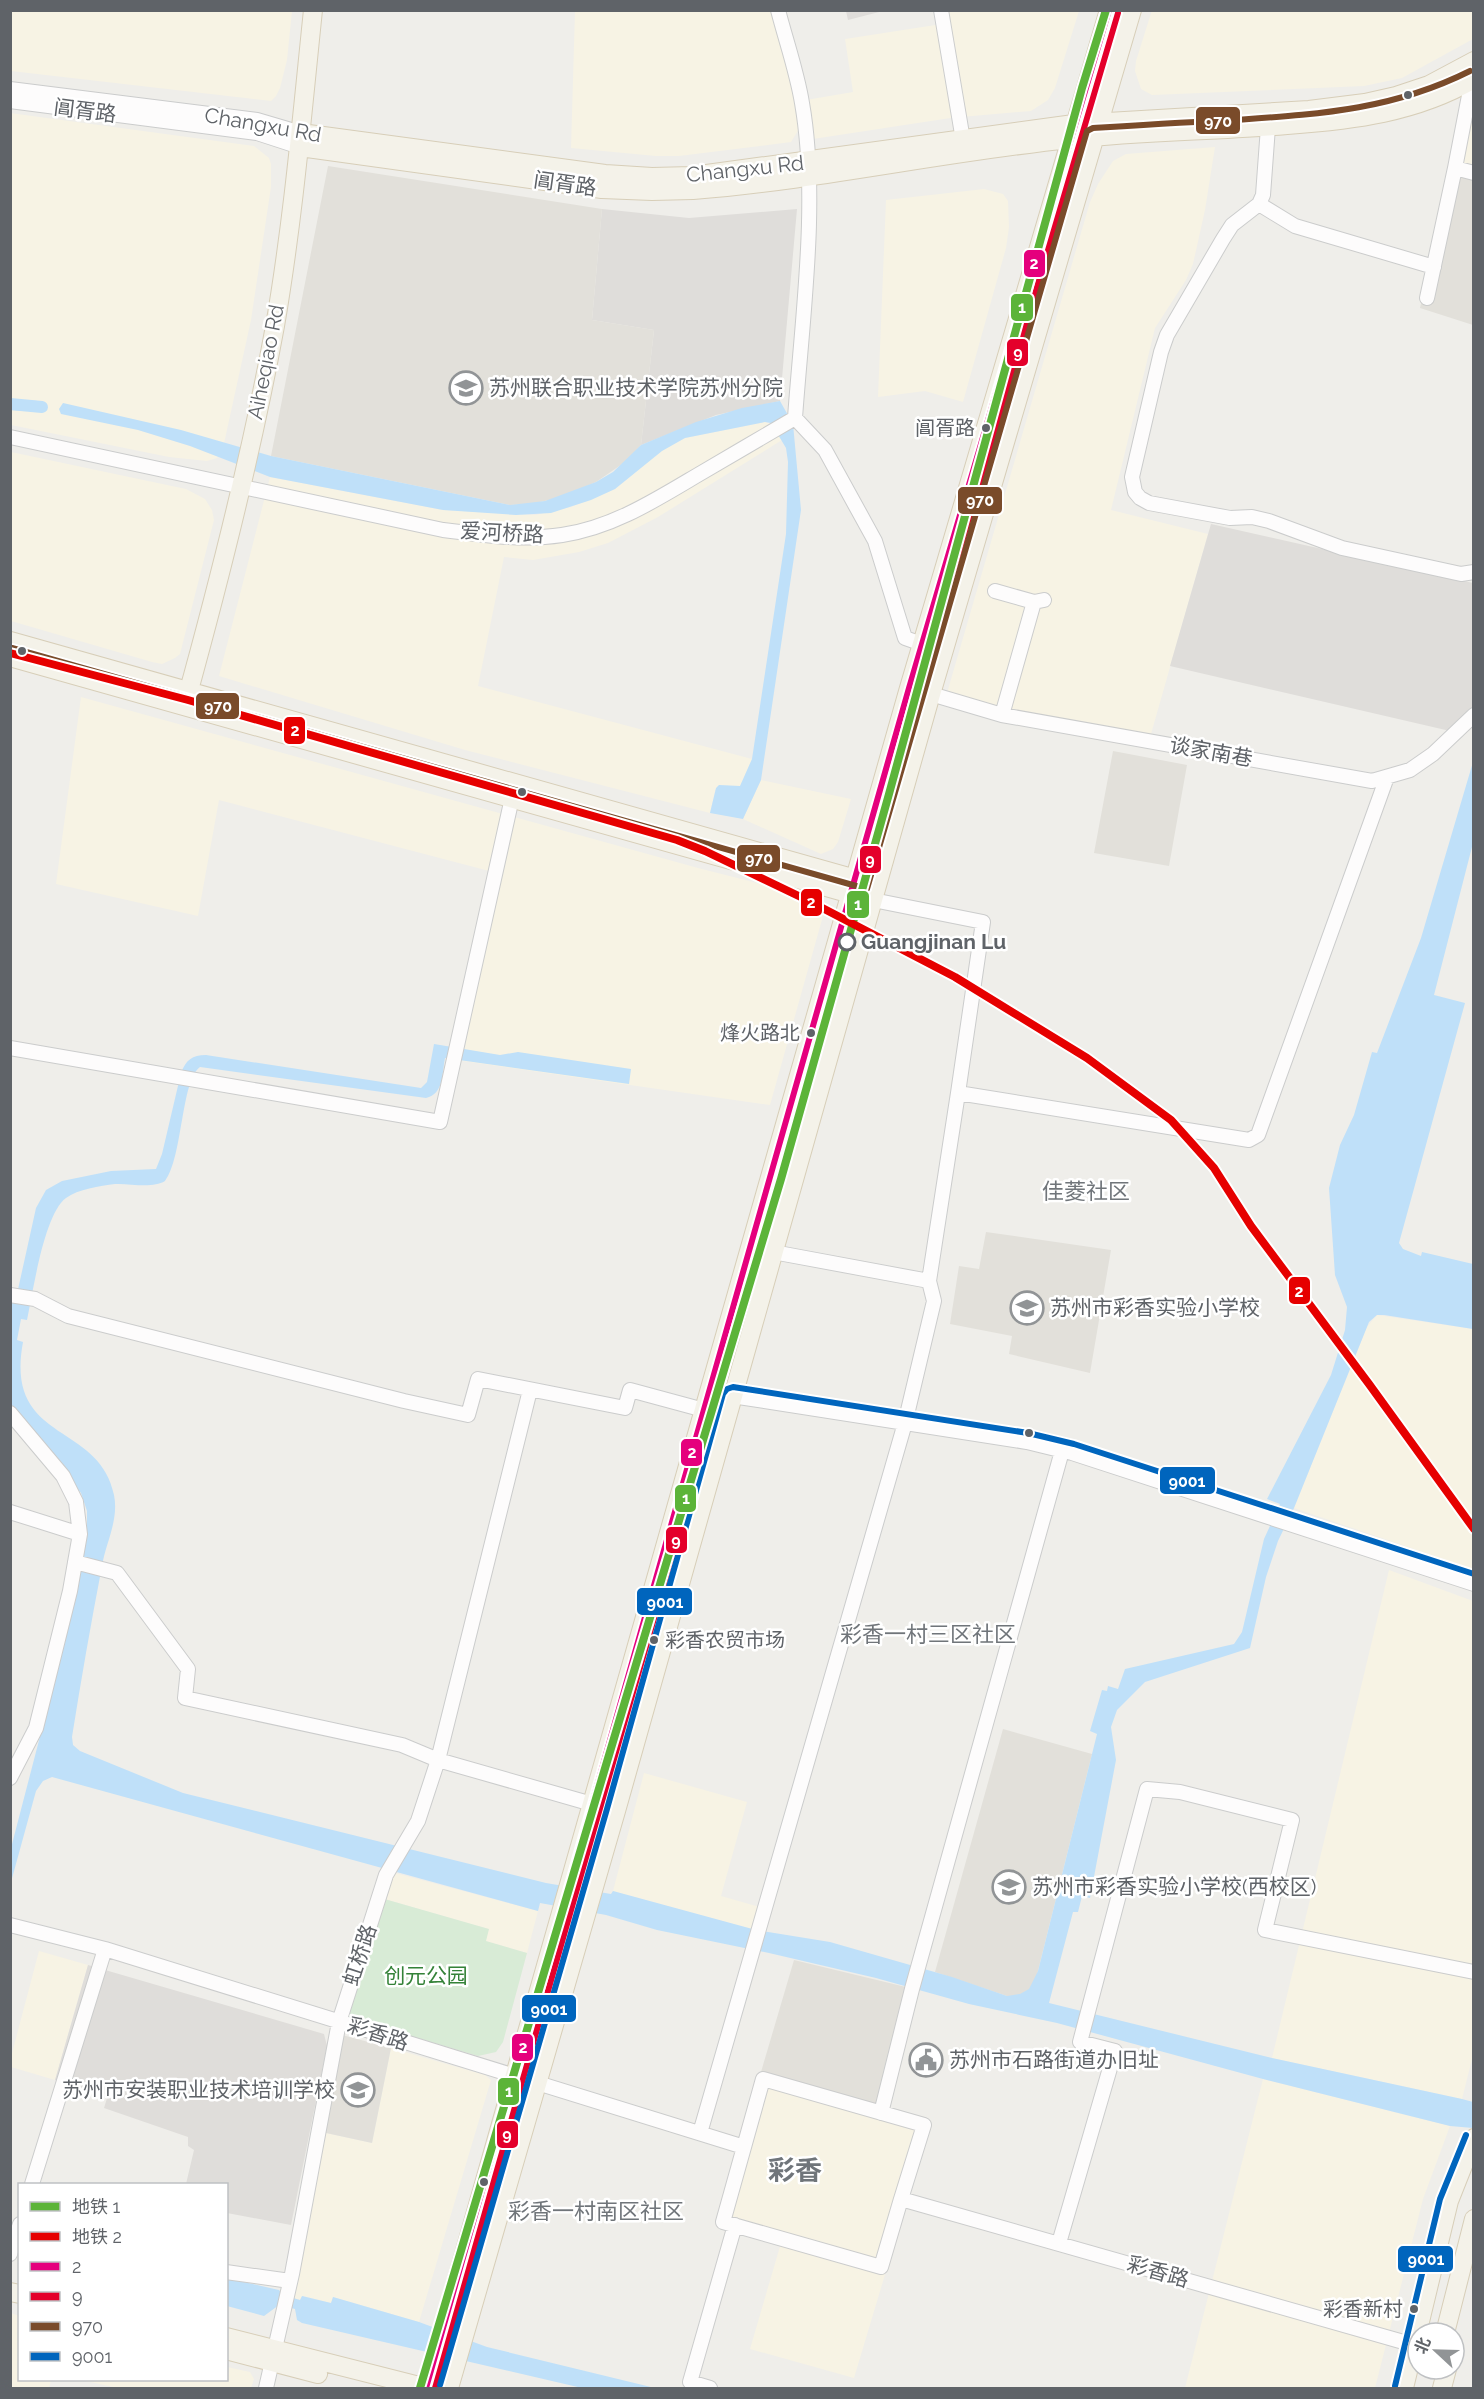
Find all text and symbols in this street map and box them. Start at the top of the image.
unlabelled marker [1402,89,1414,101]
street label: 阊胥路 [52,94,118,127]
street label: Changxu Rd [203,102,323,147]
line badge: 970 [1195,106,1241,135]
text: 970 [1204,112,1232,131]
street label: Changxu Rd [685,150,805,187]
street label: 阊胥路 [532,167,598,200]
line badge: 2 [1023,249,1046,278]
text: 2 [1029,254,1039,273]
line badge: 1 [1010,293,1034,322]
text: 1 [1018,298,1026,317]
street label: Aiheqiao Rd [242,302,289,422]
line badge: 9 [1006,338,1029,367]
text: 9 [1013,343,1023,362]
school or university icon: 苏州联合职业技术学院苏州分院 [448,370,484,406]
place label: 苏州联合职业技术学院苏州分院 [489,375,783,400]
place label: 阊胥路 [915,416,975,440]
marker: 阊胥路 [980,422,992,434]
line badge: 970 [957,486,1003,515]
text: 970 [966,491,994,510]
street label: 爱河桥路 [459,518,545,547]
unlabelled marker [16,645,28,657]
line badge: 970 [195,692,240,720]
text: 970 [204,697,232,716]
line badge: 2 [283,716,306,745]
text: 2 [290,721,300,740]
street label: 谈家南巷 [1168,732,1255,771]
unlabelled marker [516,786,528,798]
line badge: 970 [736,844,781,873]
line badge: 9 [859,845,882,874]
text: 970 [745,849,773,868]
text: 9 [865,850,875,869]
line badge: 2 [800,888,823,917]
line badge: 1 [846,890,870,919]
text: 2 [806,893,816,912]
text: 1 [854,895,862,914]
place label: Guangjinan Lu [861,929,1006,954]
marker: Guangjinan Lu [838,933,856,951]
place label: 烽火路北 [720,1021,800,1045]
marker: 烽火路北 [805,1027,817,1039]
district label: 佳菱社区 [1042,1178,1130,1204]
line badge: 2 [1288,1276,1311,1305]
text: 2 [1294,1282,1304,1301]
school or university icon: 苏州市彩香实验小学校 [1009,1290,1045,1326]
place label: 苏州市彩香实验小学校 [1050,1295,1260,1320]
unlabelled marker [1023,1427,1035,1439]
line badge: 2 [680,1438,703,1467]
text: 2 [687,1443,697,1462]
line badge: 9001 [1159,1466,1216,1495]
text: 9001 [1169,1472,1206,1491]
line badge: 1 [674,1484,697,1513]
text: 1 [682,1489,690,1508]
line badge: 9 [665,1526,688,1554]
text: 9 [671,1531,681,1550]
line badge: 9001 [636,1587,693,1616]
text: 9001 [647,1593,684,1612]
district label: 彩香一村三区社区 [840,1621,1016,1647]
place label: 彩香农贸市场 [665,1628,785,1652]
marker: 彩香农贸市场 [648,1634,660,1646]
school or university icon: 苏州市彩香实验小学校(西校区) [991,1869,1027,1905]
place label: 苏州市彩香实验小学校(西校区) [1032,1874,1316,1899]
street label: 虹桥路 [338,1921,381,1989]
park label: 创元公园 [384,1963,468,1988]
line badge: 9001 [521,1994,577,2023]
text: 9001 [531,2000,568,2019]
street label: 彩香路 [344,2012,412,2055]
line badge: 2 [511,2033,534,2062]
text: 2 [518,2038,528,2057]
public building icon: 苏州市石路街道办旧址 [908,2042,944,2078]
place label: 苏州市石路街道办旧址 [949,2047,1159,2072]
school or university icon: 苏州市安装职业技术培训学校 [340,2072,376,2108]
place label: 苏州市安装职业技术培训学校 [62,2077,335,2102]
line badge: 1 [497,2077,520,2106]
text: 1 [505,2082,513,2101]
line badge: 9 [496,2120,519,2149]
text: 9 [502,2125,512,2144]
district label: 彩香 [768,2155,822,2186]
unlabelled marker [478,2176,490,2188]
legend [18,2183,228,2381]
text: 地铁 1 [72,2196,121,2217]
district label: 彩香一村南区社区 [508,2198,684,2224]
text: 地铁 2 [72,2226,122,2247]
line badge: 9001 [1397,2245,1454,2273]
text: 9001 [1408,2250,1445,2269]
street label: 彩香路 [1124,2251,1192,2292]
text: 2 [72,2256,81,2277]
text: 9 [72,2286,83,2307]
place label: 彩香新村 [1323,2297,1403,2321]
marker: 彩香新村 [1408,2303,1420,2315]
text: 970 [72,2316,103,2337]
north arrow [1406,2321,1466,2381]
text: 北 [1411,2335,1434,2357]
text: 9001 [72,2346,113,2367]

